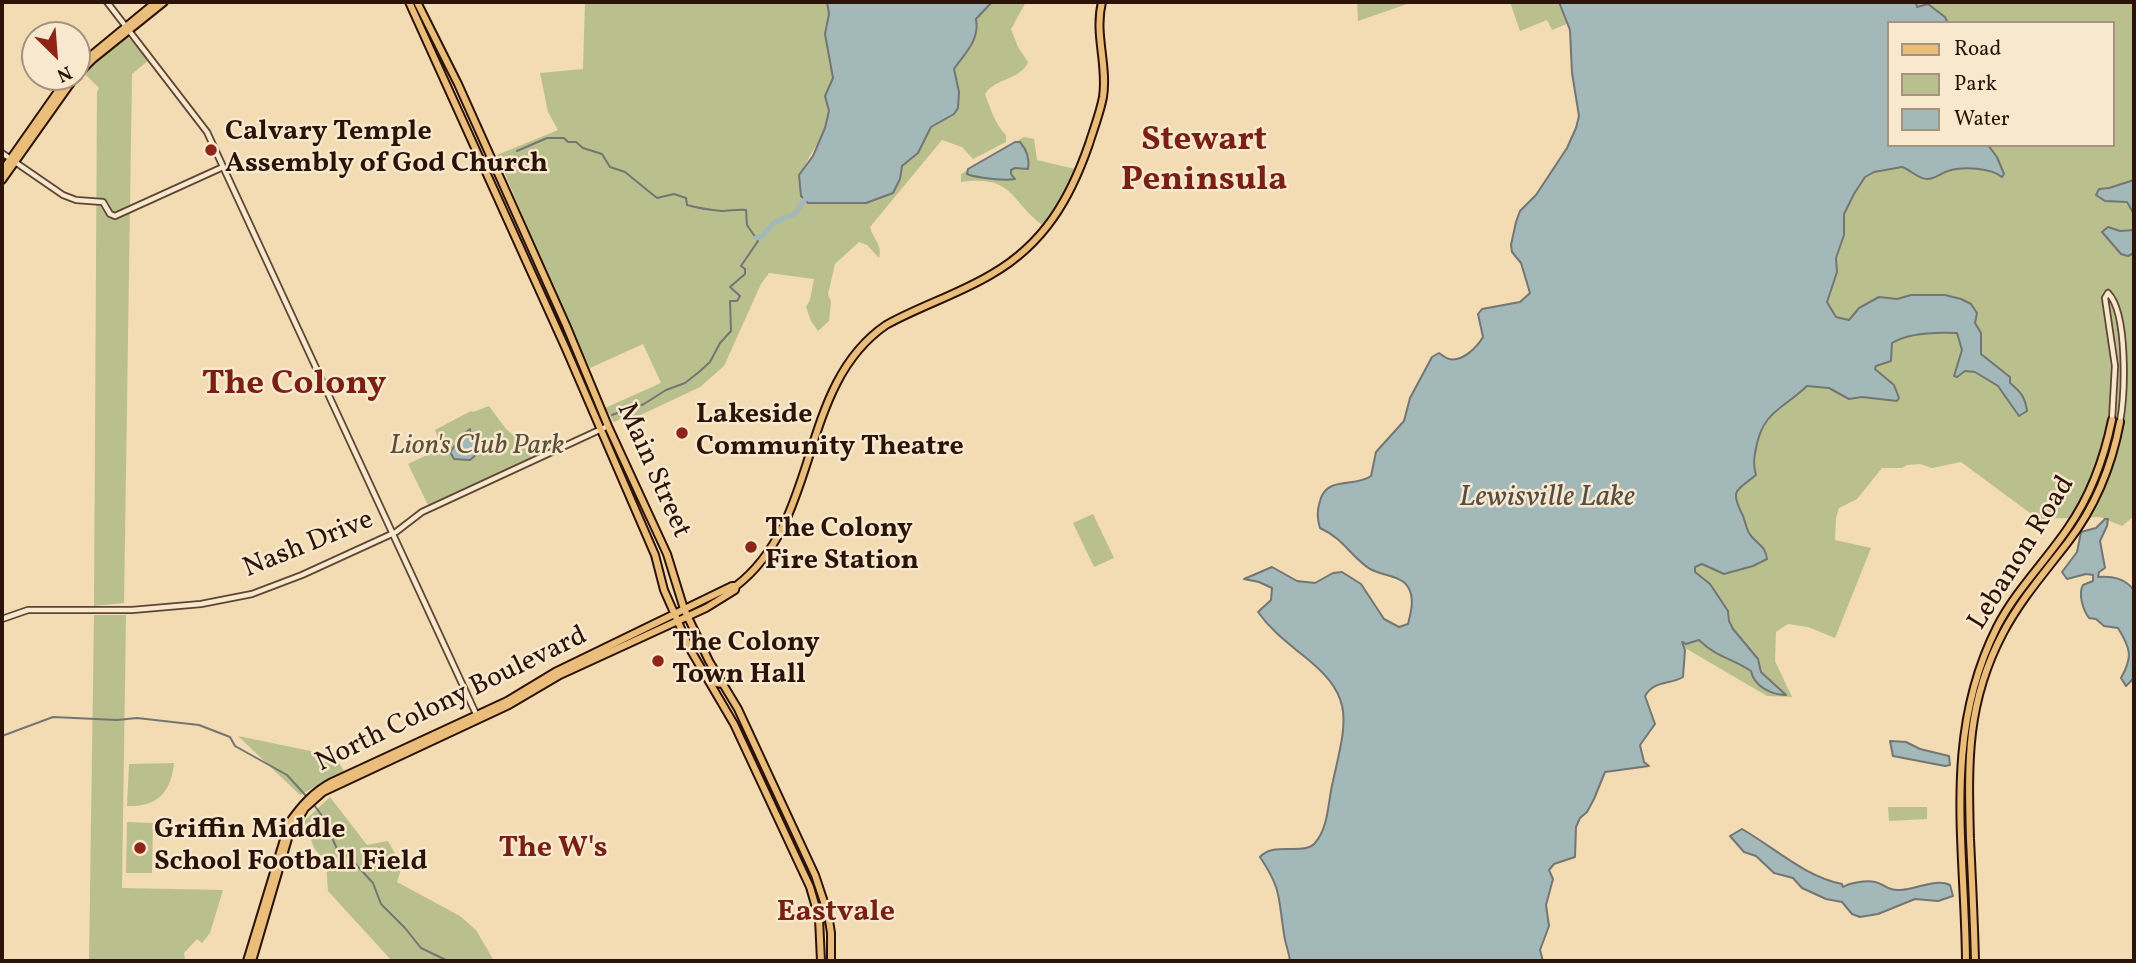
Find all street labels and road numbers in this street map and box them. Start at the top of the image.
street label: Main Street [607,398,697,544]
street label: Lebanon Road [1962,471,2084,637]
street label: Nash Drive [239,505,379,587]
street label: North Colony Boulevard [311,621,593,781]

